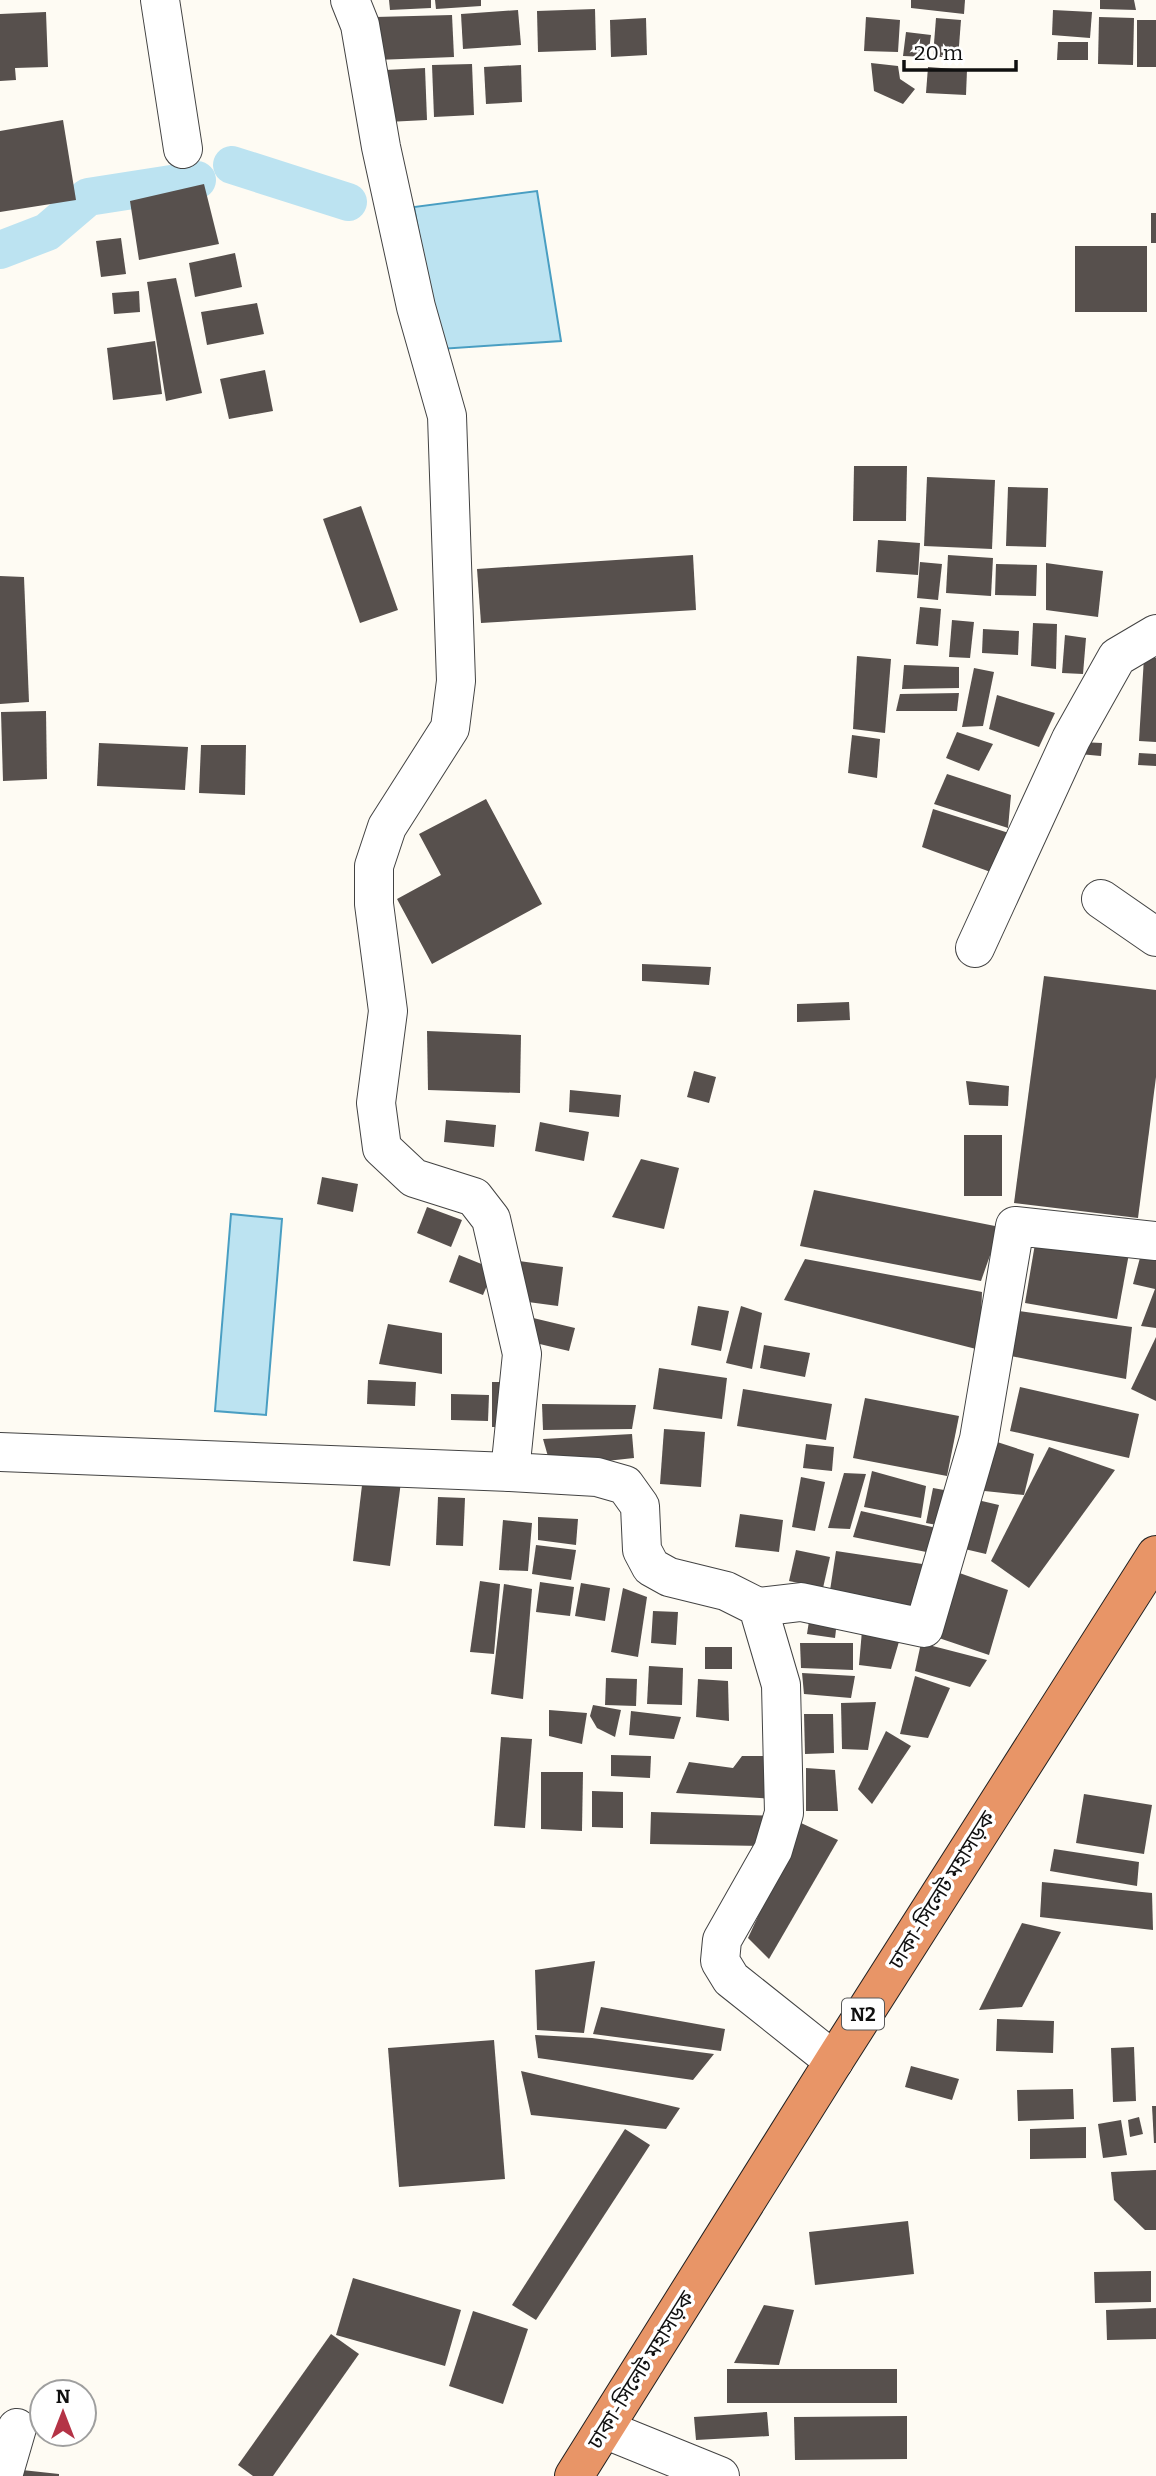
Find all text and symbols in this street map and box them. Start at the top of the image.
scale bar [904,28,1016,72]
text: 20 m [914,40,963,66]
street label: ঢাকা-সিলেট মহাসড়ক [882,1805,1002,1975]
road number: N2 [842,1998,884,2030]
street label: ঢাকা-সিলেট মহাসড়ক [581,2285,701,2455]
north arrow [28,2378,98,2448]
text: N [56,2385,71,2408]

